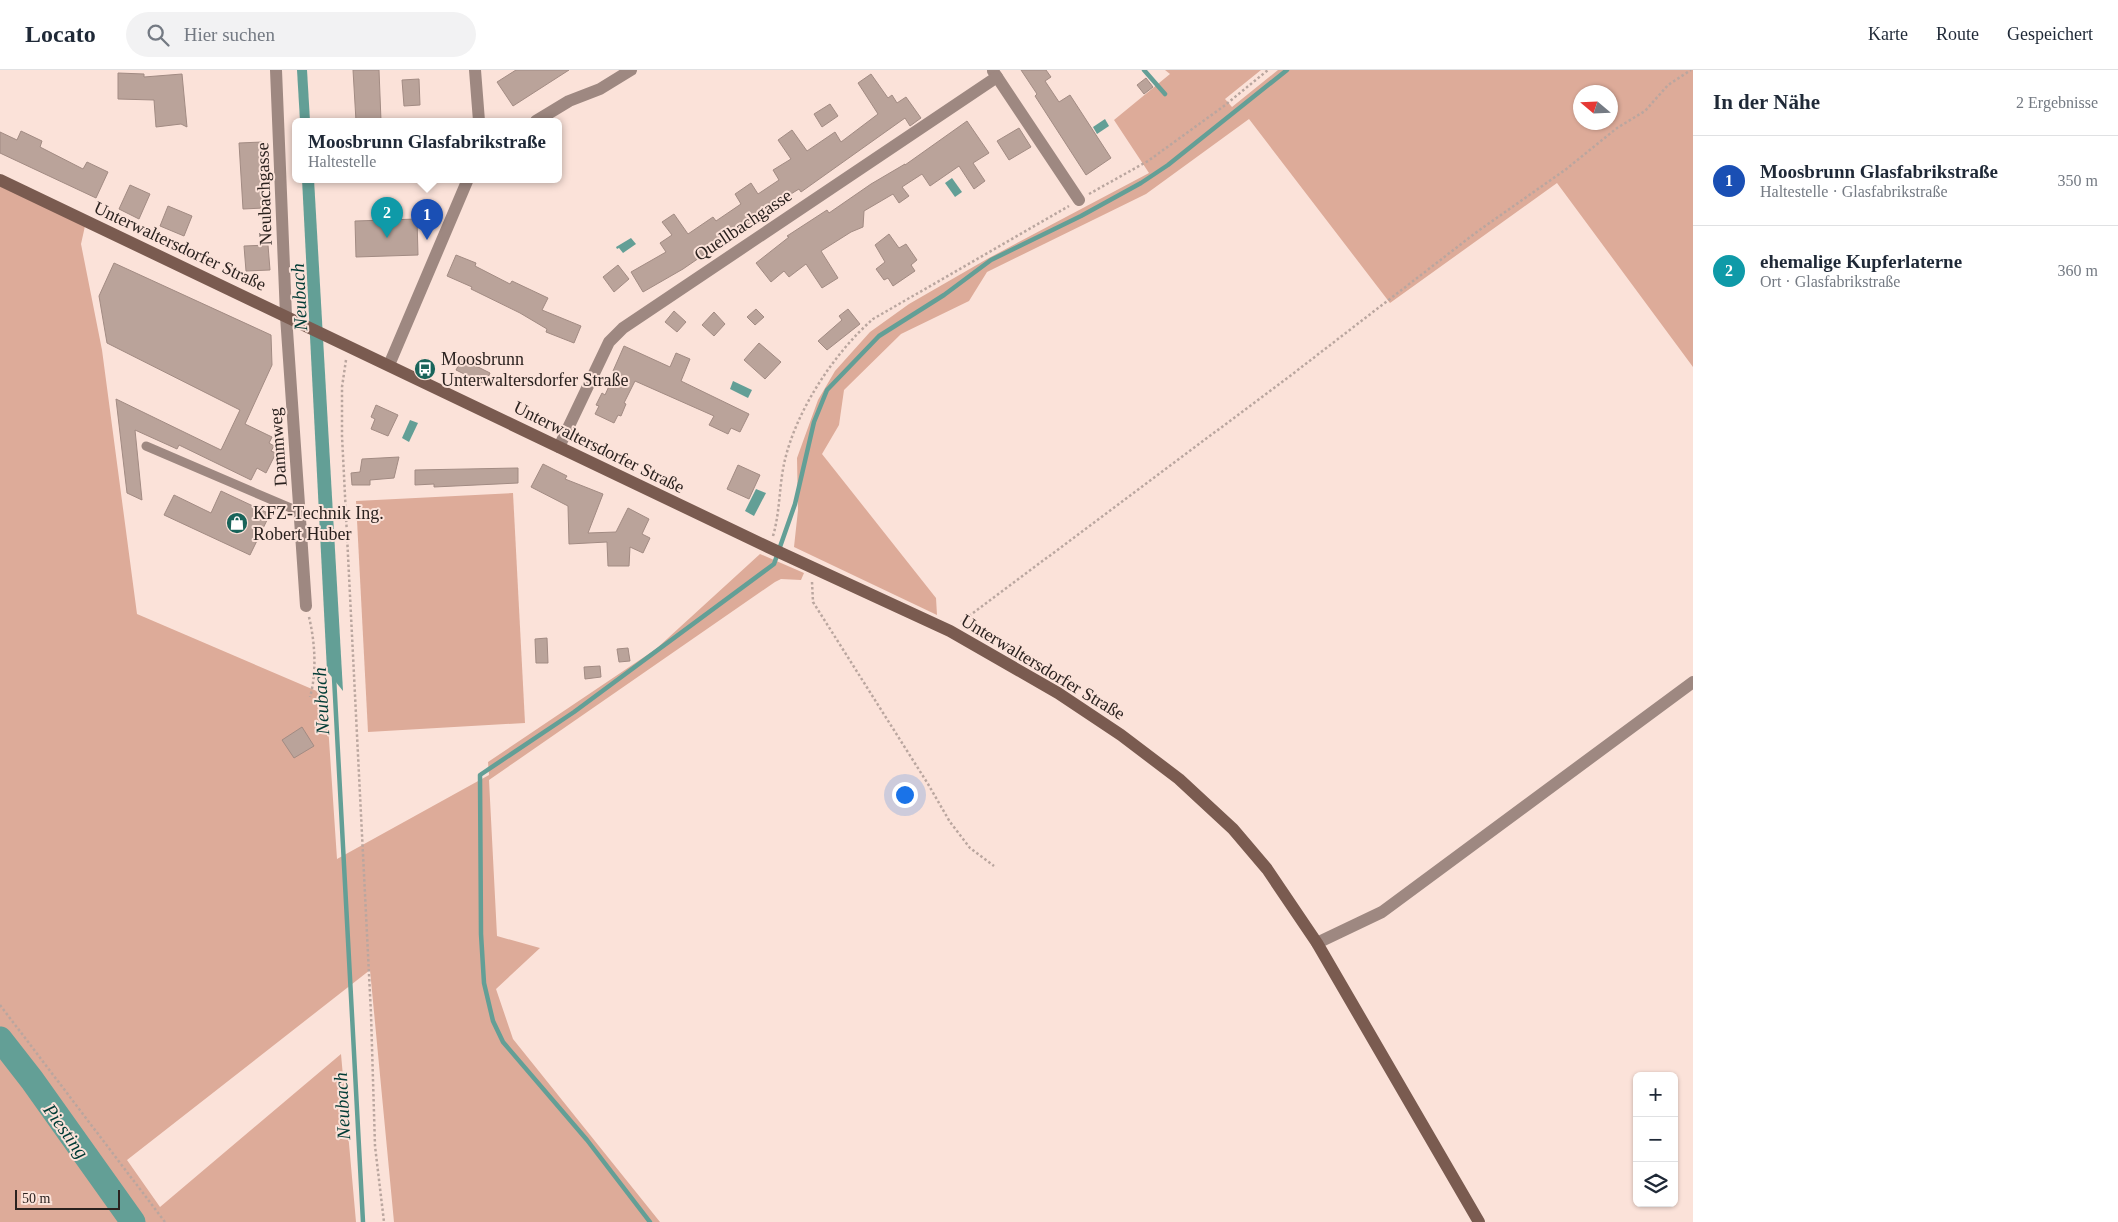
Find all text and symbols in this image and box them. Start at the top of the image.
search box [126,12,476,57]
text: Locato [25,21,96,47]
icon: search [144,21,172,49]
text: Hier suchen [184,24,275,45]
text: Karte [1868,24,1908,44]
text: Route [1936,24,1979,44]
text: Gespeichert [2007,24,2093,44]
north arrow [1573,85,1618,130]
text: In der Nähe [1713,90,1820,114]
text: 2 Ergebnisse [2016,94,2098,111]
popup [292,118,562,183]
text: Moosbrunn Glasfabrikstraße [308,131,546,152]
street label: Neubachgasse [252,142,276,246]
text: Haltestelle [308,153,376,170]
text: Moosbrunn Glasfabrikstraße [1760,161,1998,182]
text: 1 [1725,172,1733,189]
text: 350 m [2058,172,2098,189]
text: Haltestelle · Glasfabrikstraße [1760,183,1947,200]
street label: Quellbachgasse [691,185,795,265]
street label: Unterwaltersdorfer Straße [91,197,269,295]
pin: 2 [371,197,403,238]
pin: 1 [411,199,443,240]
text: ehemalige Kupferlaterne [1760,251,1962,272]
text: 2 [1725,262,1733,279]
text: 360 m [2058,262,2098,279]
water label: Neubach [287,263,311,332]
text: Ort · Glasfabrikstraße [1760,273,1900,290]
place label: Moosbrunn Unterwaltersdorfer Straße [441,349,628,390]
bus stop icon: Moosbrunn Unterwaltersdorfer Straße [413,357,437,381]
street label: Unterwaltersdorfer Straße [510,397,688,497]
street label: Dammweg [265,407,291,487]
place label: KFZ-Technik Ing. Robert Huber [253,503,384,544]
shop icon: KFZ-Technik Ing. Robert Huber [225,511,249,535]
street label: Unterwaltersdorfer Straße [958,610,1128,724]
water label: Neubach [309,667,333,736]
your location [892,782,918,808]
water label: Neubach [330,1072,354,1141]
map controls [1633,1072,1678,1207]
button: + [1633,1072,1678,1117]
water label: Piesting [39,1099,93,1162]
button: − [1633,1117,1678,1162]
button: layers [1633,1162,1678,1207]
scale bar [15,1187,120,1210]
text: 50 m [22,1191,50,1206]

